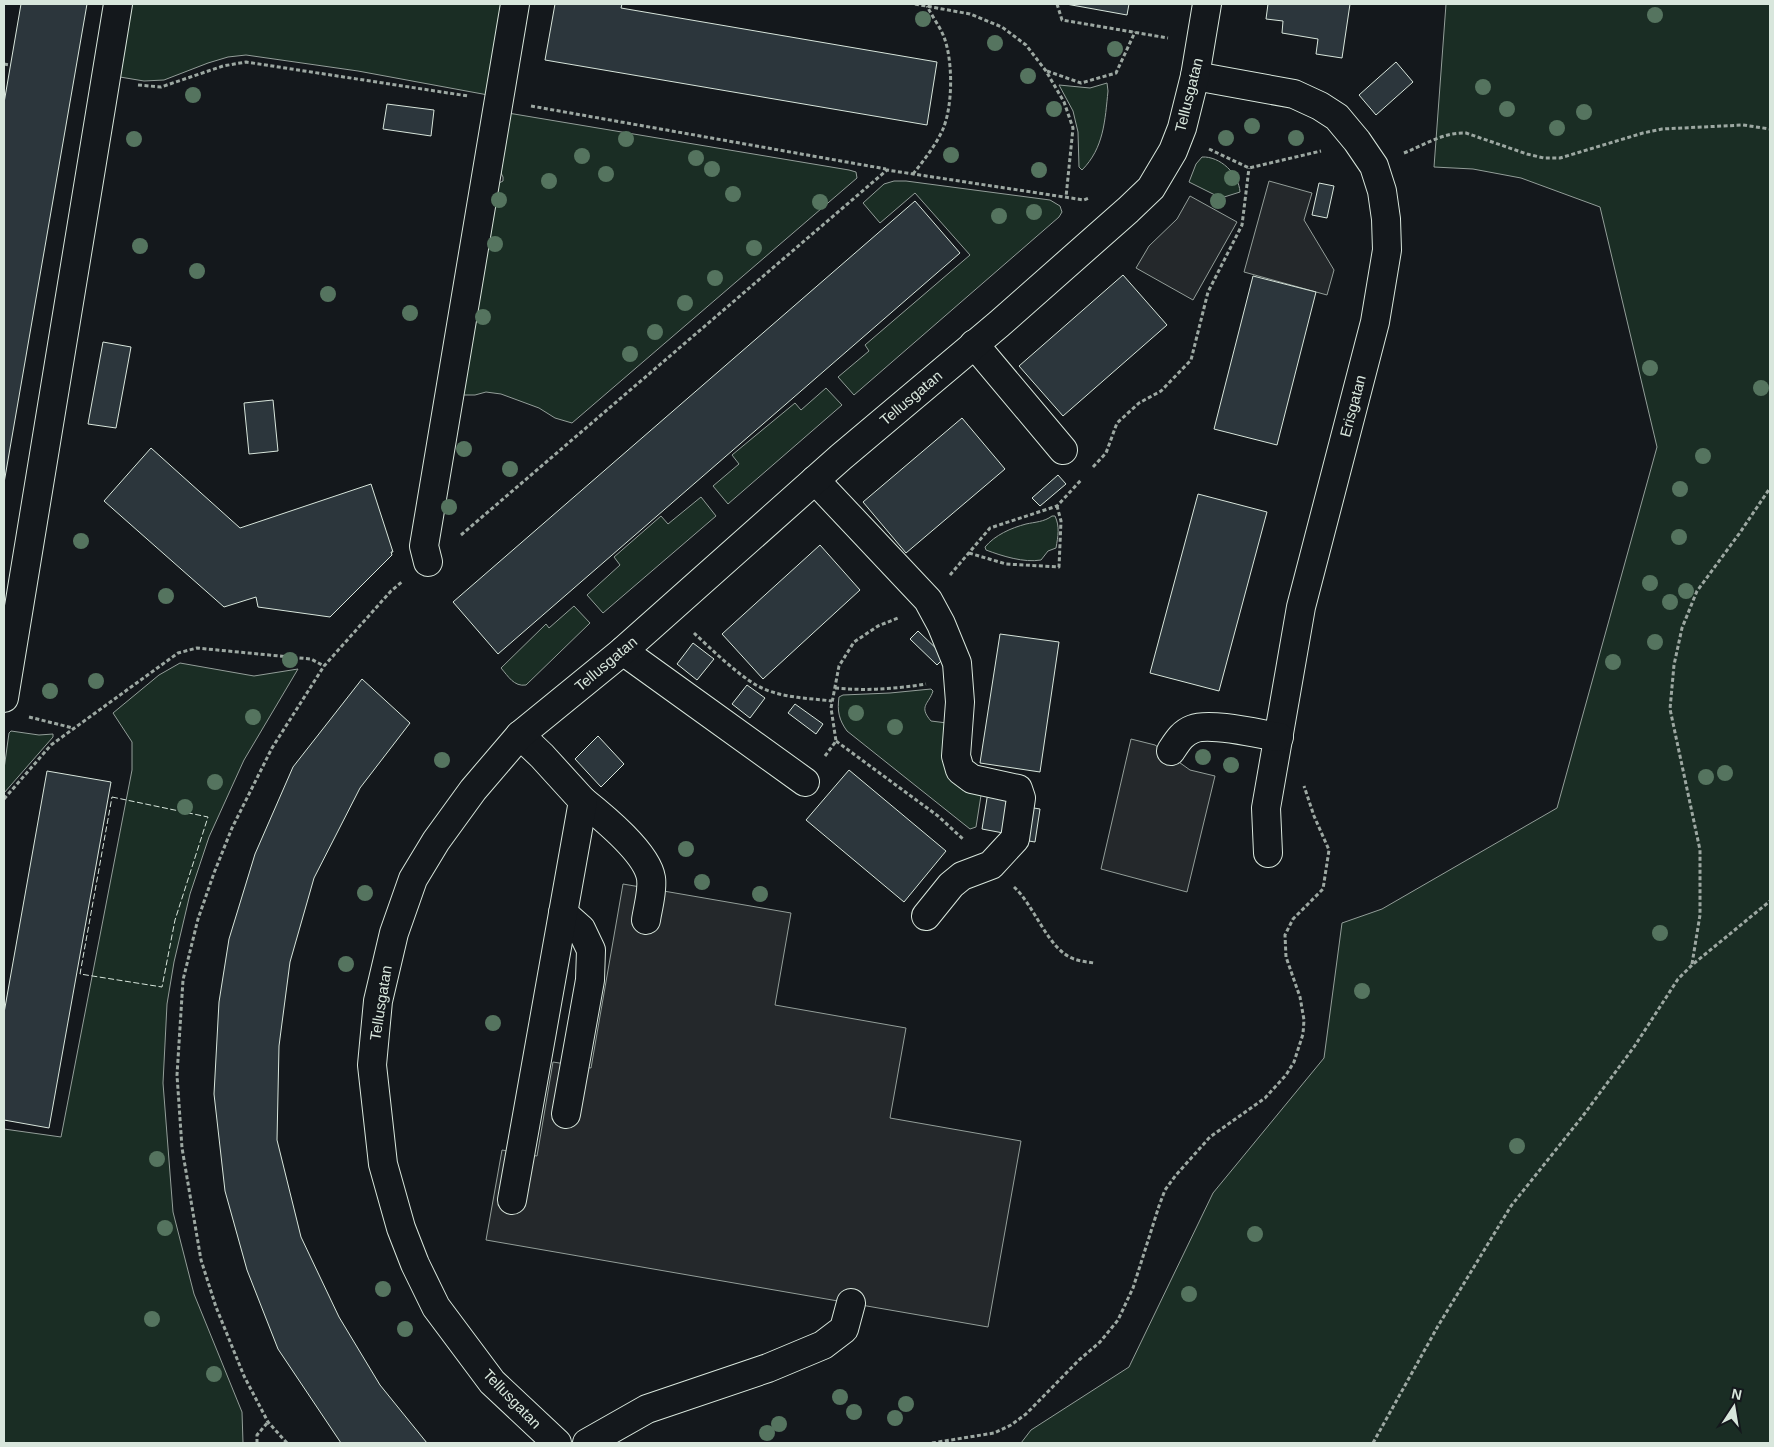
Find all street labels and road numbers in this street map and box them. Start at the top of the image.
street label: Tellusgatan [1171,56,1206,134]
street label: Tellusgatan [876,367,945,429]
street label: Erisgatan [1336,373,1369,439]
street label: Tellusgatan [571,633,640,695]
street label: Tellusgatan [366,964,395,1042]
street label: Tellusgatan [480,1365,545,1432]

